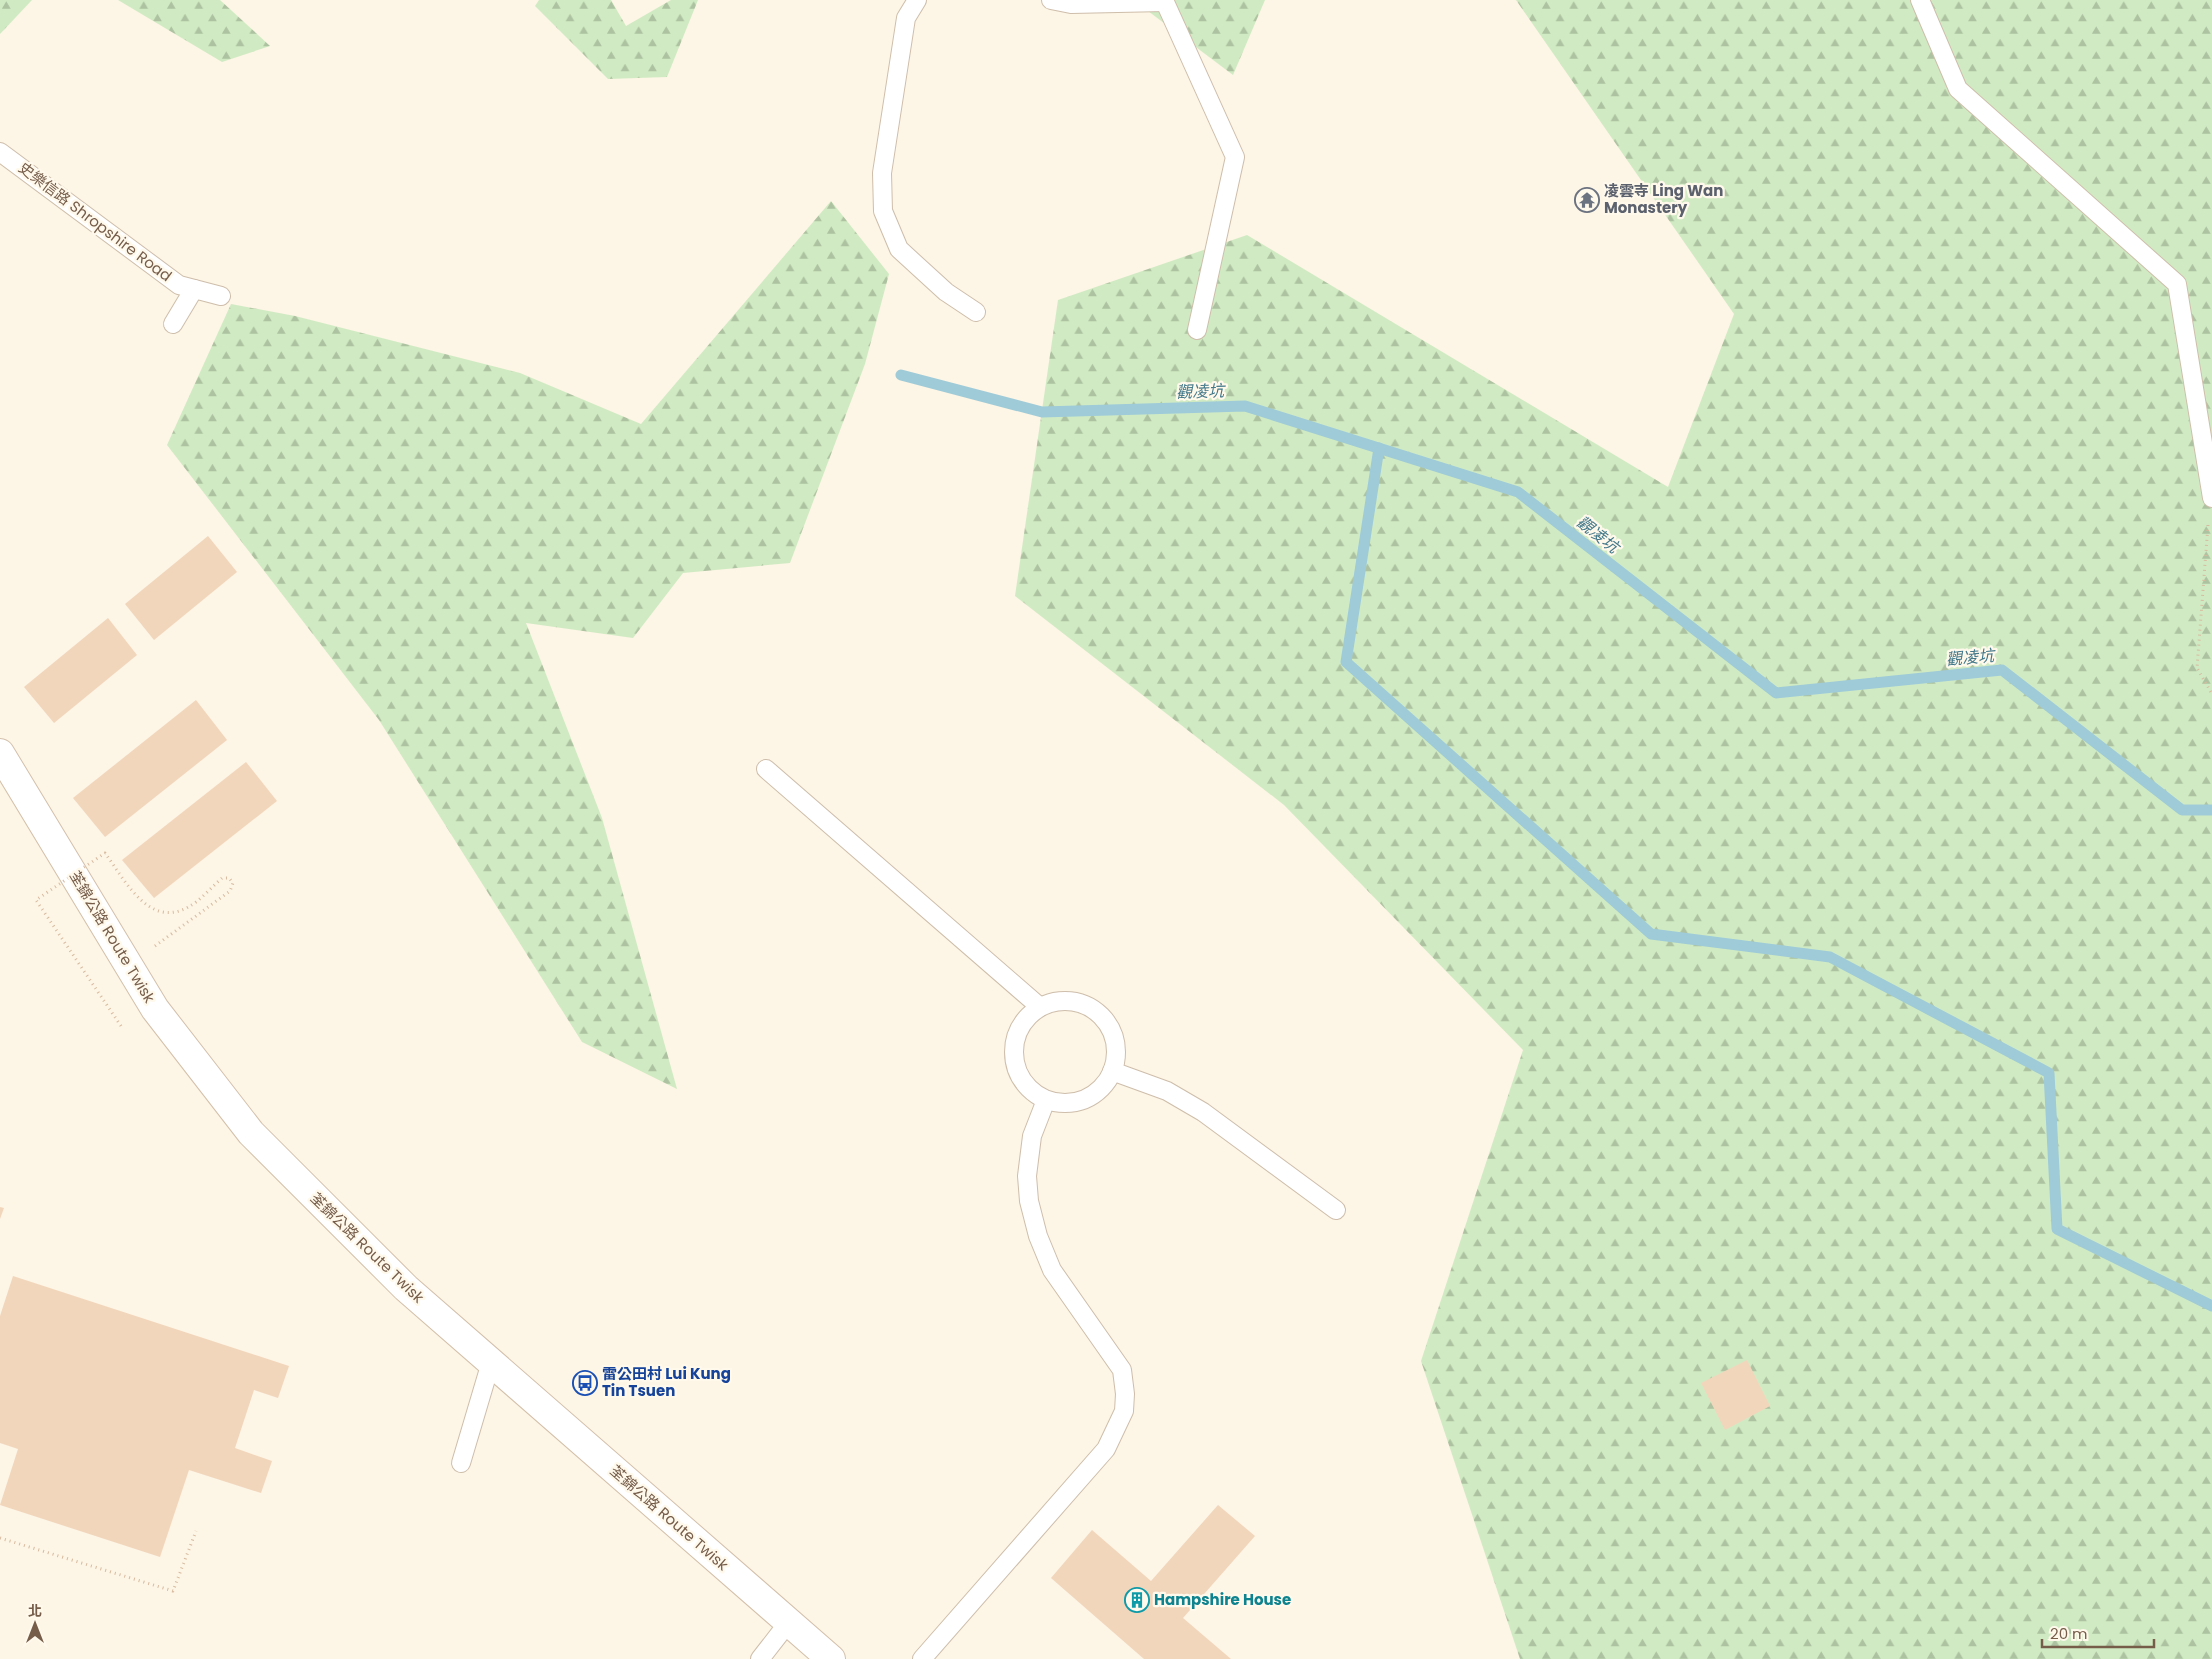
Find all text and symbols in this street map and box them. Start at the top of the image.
street label: 史樂信路 Shropshire Road [14,157,176,286]
place label: 凌雲寺 Ling Wan Monastery [1604,180,1723,218]
temple icon: 凌雲寺 Ling Wan Monastery [1574,187,1600,213]
water label: 觀凌坑 [1176,379,1226,404]
water label: 觀凌坑 [1572,511,1625,559]
water label: 觀凌坑 [1945,644,1997,671]
street label: 荃錦公路 Route Twisk [65,867,160,1007]
street label: 荃錦公路 Route Twisk [306,1188,429,1308]
place label: 雷公田村 Lui Kung Tin Tsuen [602,1363,731,1401]
bus stop icon: 雷公田村 Lui Kung Tin Tsuen [572,1370,598,1396]
street label: 荃錦公路 Route Twisk [606,1460,733,1575]
building icon: Hampshire House [1124,1587,1150,1613]
place label: Hampshire House [1154,1589,1291,1610]
north arrow [10,1599,60,1649]
text: 北 [28,1601,42,1621]
scale bar [2042,1616,2154,1648]
text: 20 m [2050,1623,2088,1644]

